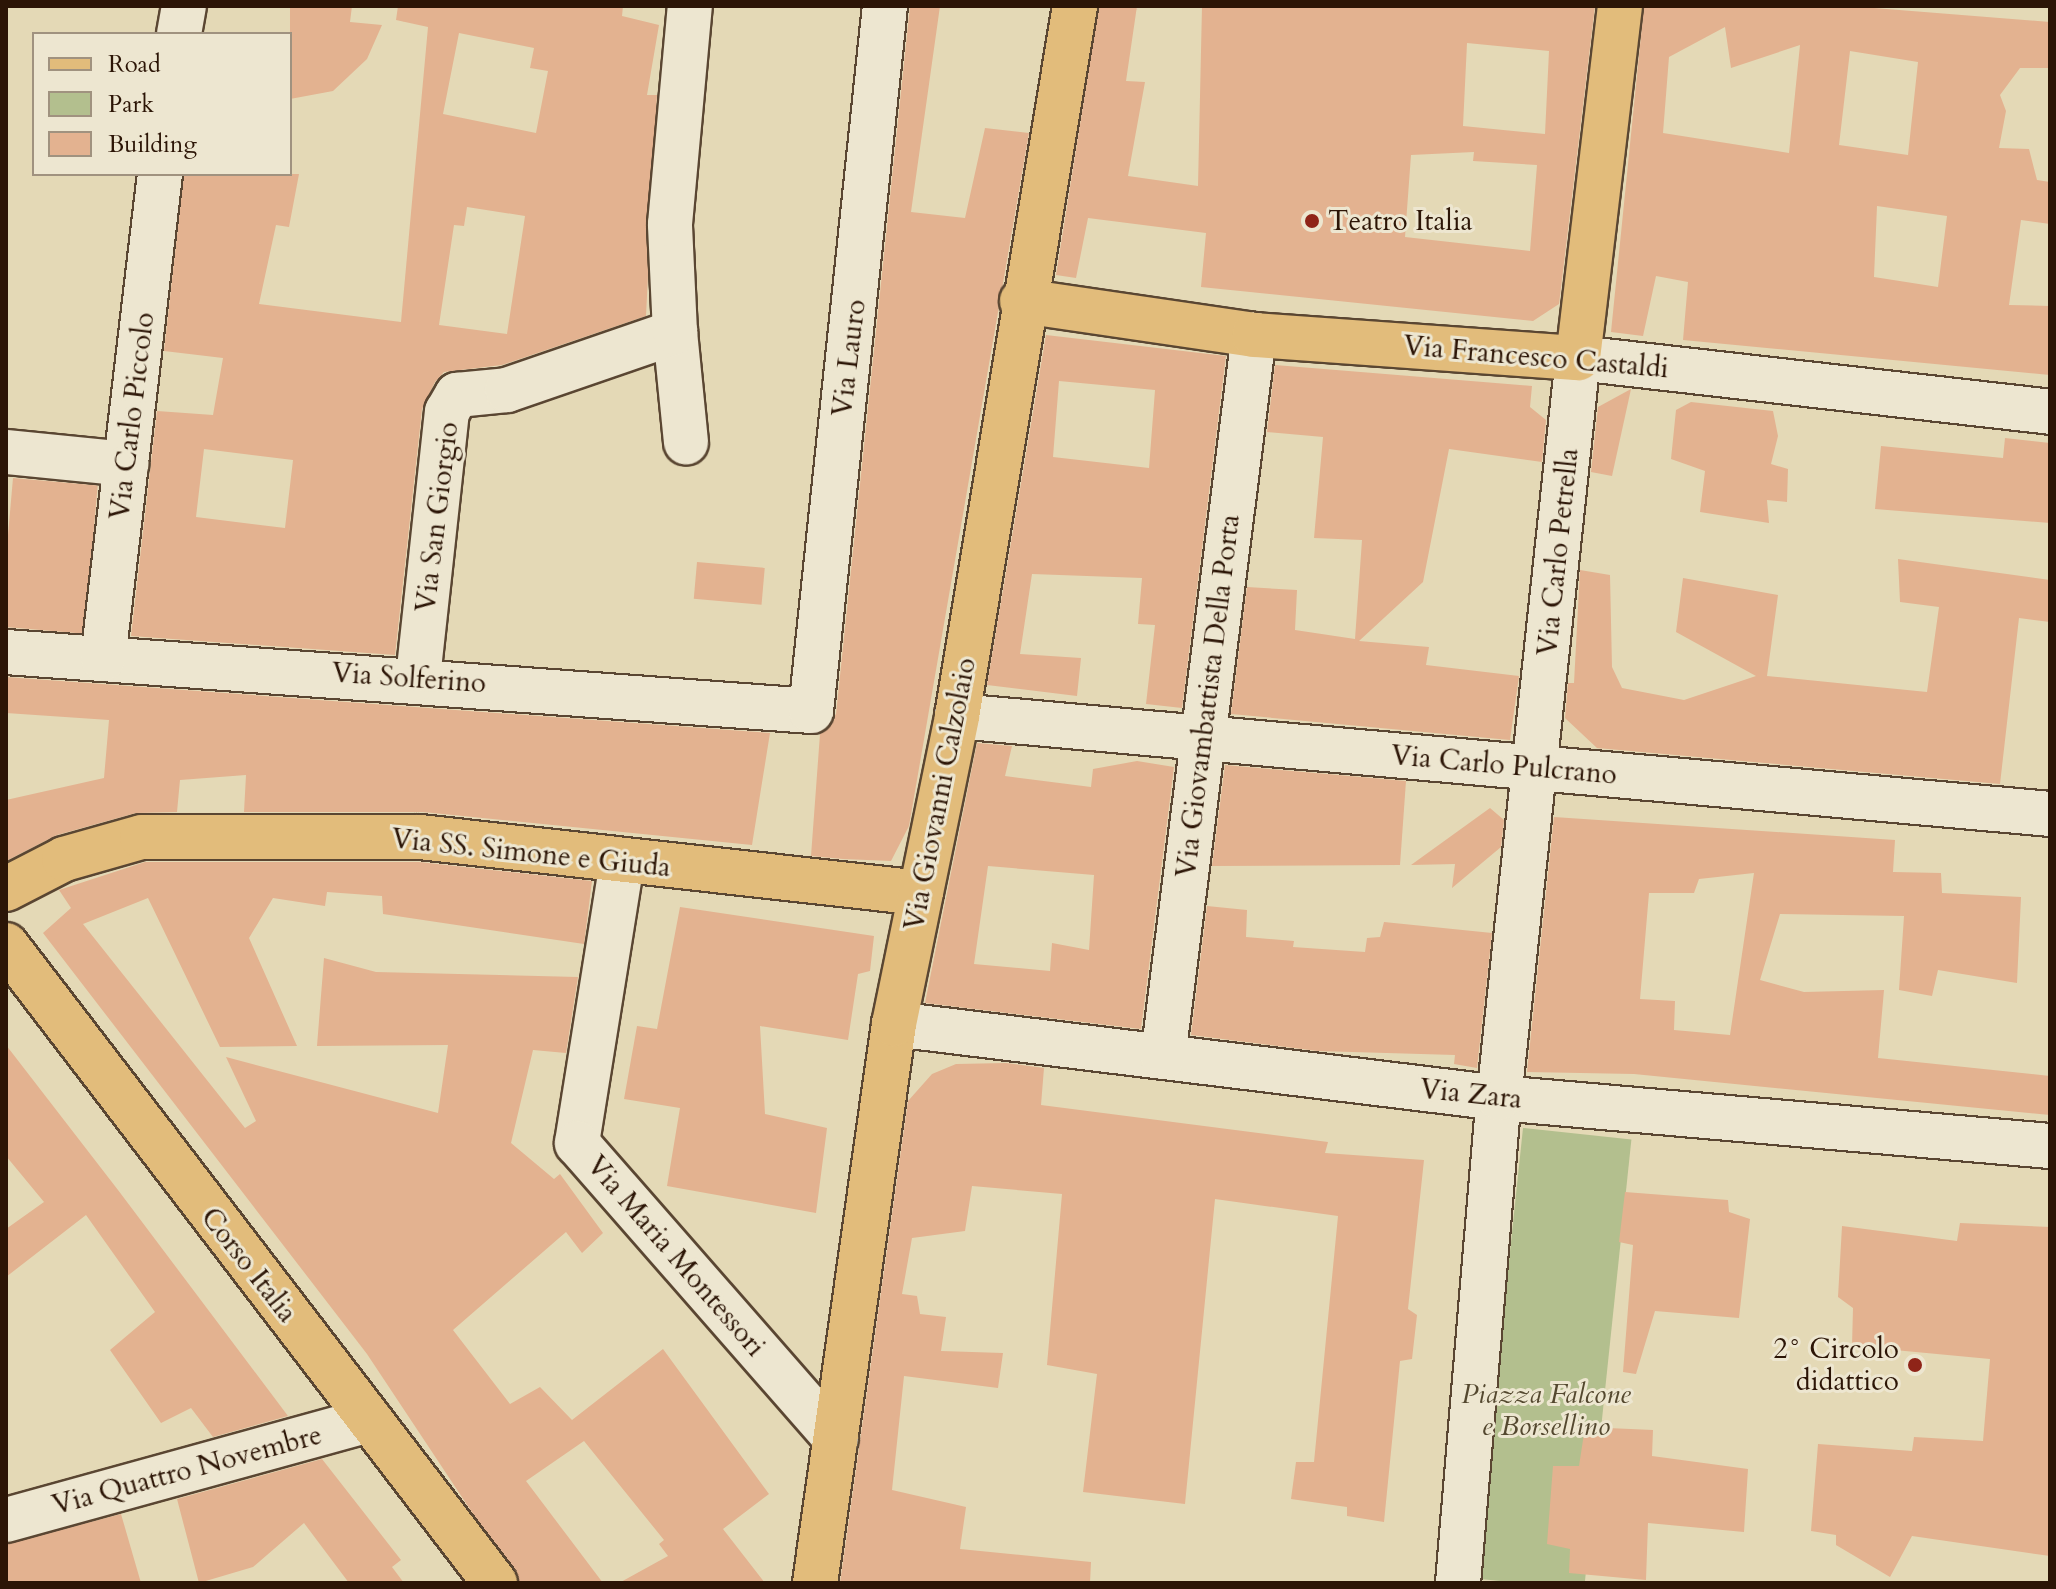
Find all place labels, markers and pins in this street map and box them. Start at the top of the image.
place label: Teatro Italia [1328,204,1473,238]
marker: Teatro Italia [1303,212,1321,230]
place label: 2° Circolo didattico [1773,1332,1899,1398]
marker: 2° Circolo didattico [1906,1356,1924,1374]

